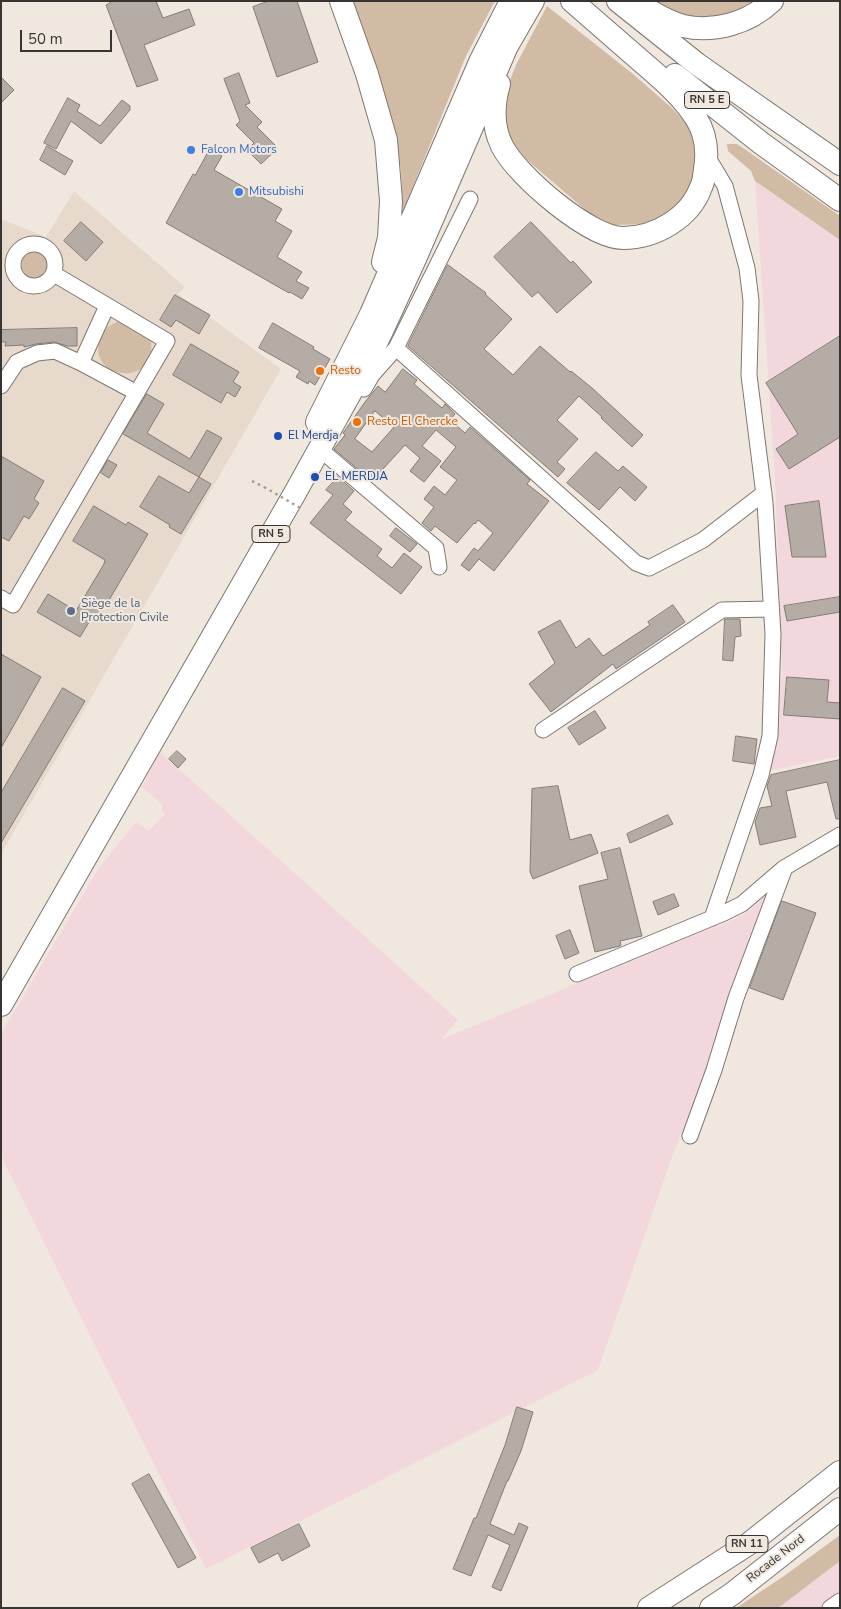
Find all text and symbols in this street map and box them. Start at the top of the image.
scale bar [22,20,115,52]
text: 50 m [28,29,63,49]
road number: RN 5 E [684,92,730,108]
place label: Falcon Motors [201,143,277,157]
marker: Falcon Motors [185,144,197,156]
place label: Mitsubishi [249,185,304,199]
marker: Mitsubishi [233,186,245,198]
place label: Resto [330,364,361,378]
marker: Resto [314,365,326,377]
place label: Resto El Chercke [367,415,458,429]
marker: Resto El Chercke [351,416,363,428]
place label: El Merdja [288,429,339,443]
marker: El Merdja [272,430,284,442]
place label: EL MERDJA [325,470,388,484]
marker: EL MERDJA [309,471,321,483]
road number: RN 5 [252,526,290,542]
place label: Siège de la Protection Civile [81,597,169,625]
marker: Siège de la Protection Civile [65,605,77,617]
street label: Rocade Nord [744,1532,808,1586]
road number: RN 11 [726,1536,768,1552]

